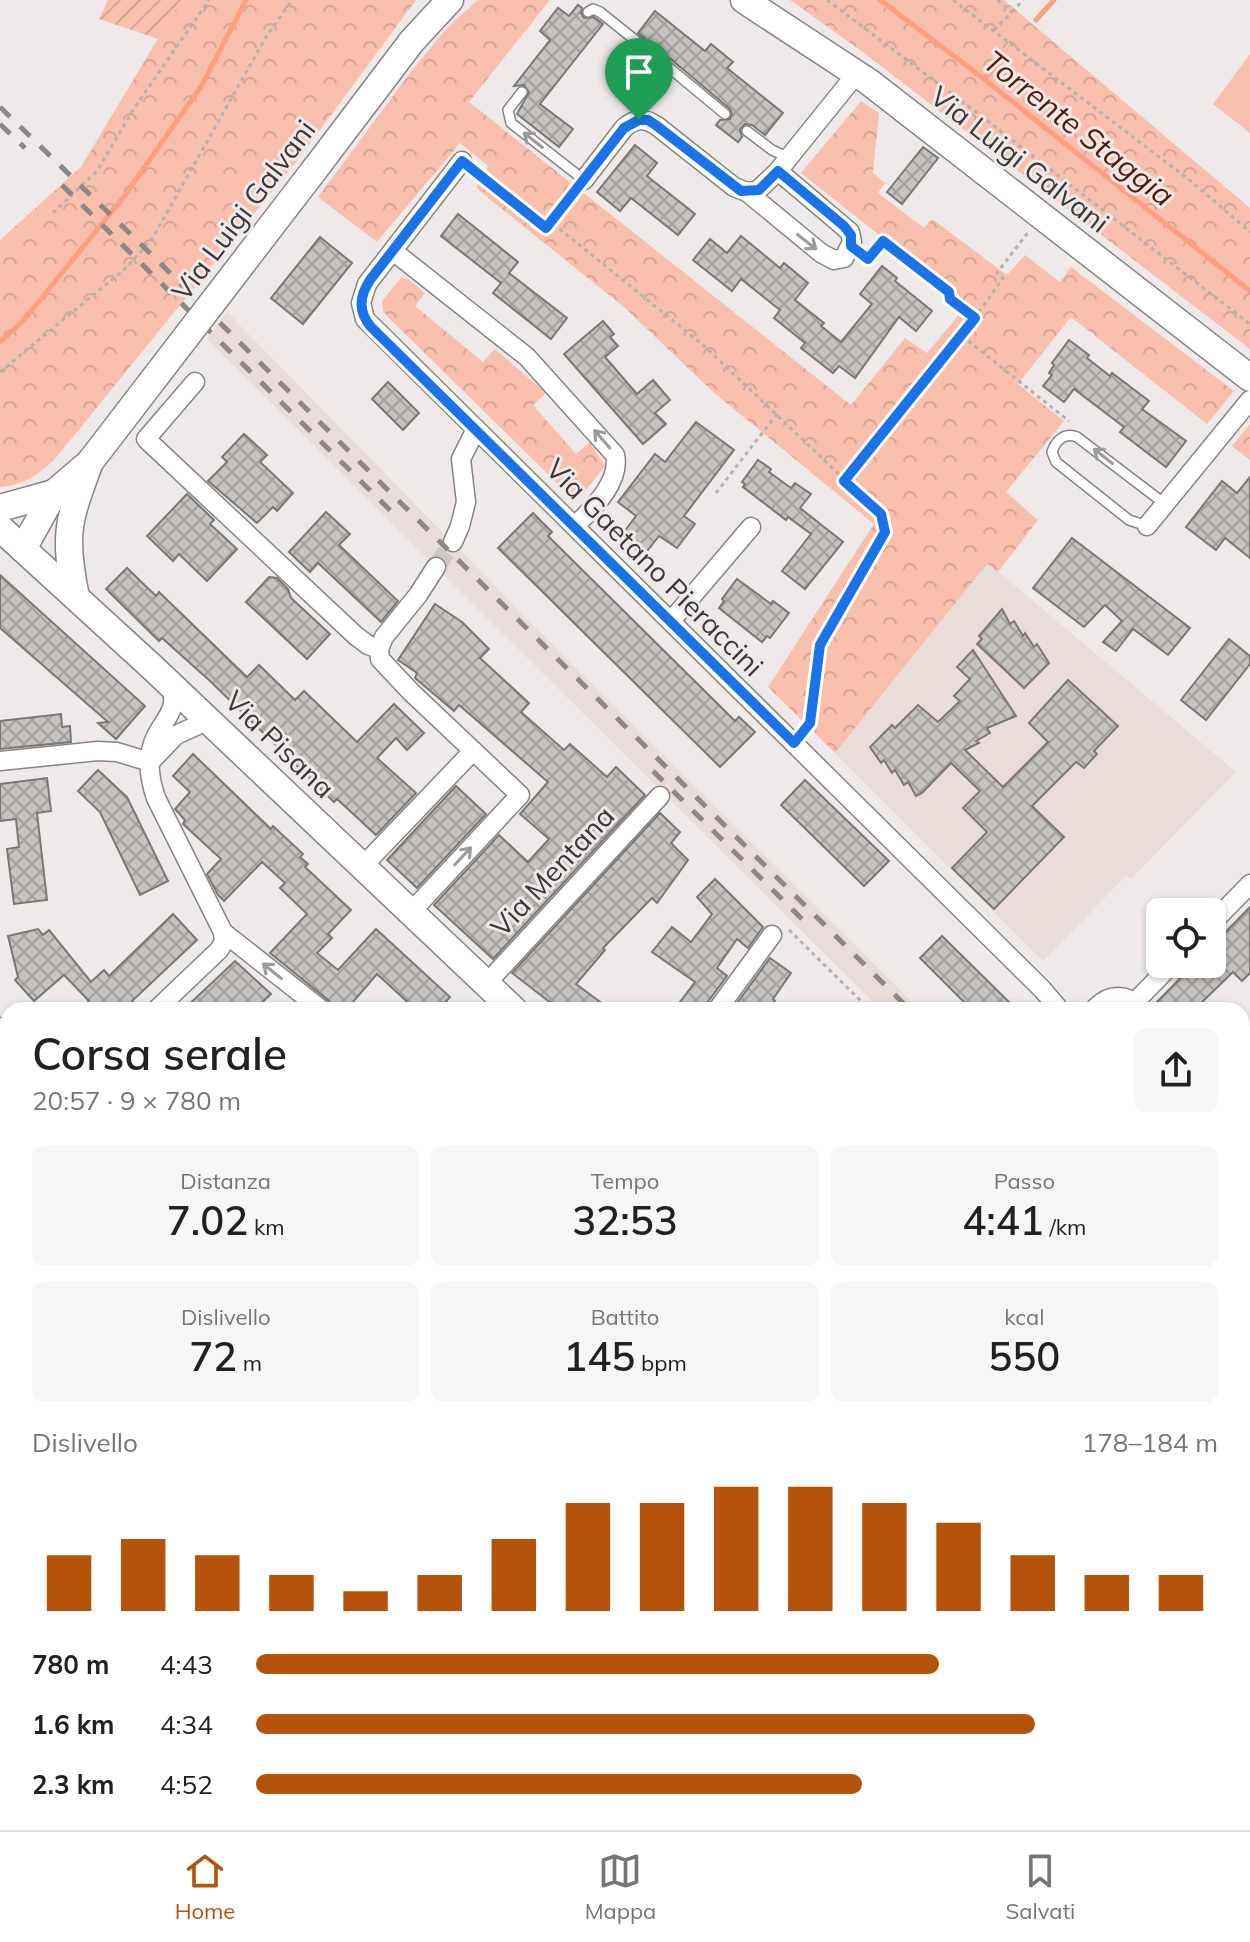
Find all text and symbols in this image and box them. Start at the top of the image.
pin [605,38,673,120]
water label: Torrente Staggia [976,42,1182,214]
icon: arrive [617,50,661,94]
street label: Via Luigi Galvani [924,78,1116,240]
street label: Via Luigi Galvani [164,113,322,307]
one-way arrow [523,132,544,149]
one-way arrow [796,234,817,251]
one-way arrow [593,430,611,450]
one-way arrow [1093,448,1114,465]
street label: Via Gaetano Pieraccini [539,451,771,683]
street label: Via Pisana [218,683,342,805]
street label: Via Mentana [483,798,621,944]
one-way arrow [454,846,473,866]
map controls [1146,898,1226,978]
button: locate [1146,898,1226,978]
one-way arrow [262,963,283,980]
text: Corsa serale [32,1026,287,1081]
button: share [1134,1028,1218,1112]
text: 20:57 · 9 × 780 m [32,1084,241,1117]
text: Distanza [180,1167,271,1195]
text: Tempo [591,1167,659,1195]
text: Passo [994,1167,1055,1195]
text: 7.02 [167,1195,248,1245]
text: 32:53 [572,1195,678,1245]
text: 4:41 [962,1195,1044,1245]
text: km [248,1213,285,1241]
text: /km [1044,1213,1086,1241]
text: Dislivello [181,1303,270,1331]
text: Battito [591,1303,659,1331]
text: kcal [1004,1303,1044,1331]
text: 72 [189,1331,237,1381]
text: 145 [563,1331,635,1381]
text: 550 [988,1331,1060,1381]
text: m [237,1349,262,1377]
text: bpm [635,1349,687,1377]
text: Dislivello [32,1426,138,1459]
text: 178–184 m [1082,1426,1218,1459]
text: 780 m [32,1648,109,1681]
text: 4:43 [160,1648,213,1681]
text: 1.6 km [32,1708,115,1741]
text: 4:34 [160,1708,213,1741]
text: 2.3 km [32,1768,115,1801]
text: 4:52 [160,1768,213,1801]
tab: Home [175,1849,235,1925]
tab: Mappa [585,1849,656,1925]
tab: Salvati [1006,1849,1075,1925]

